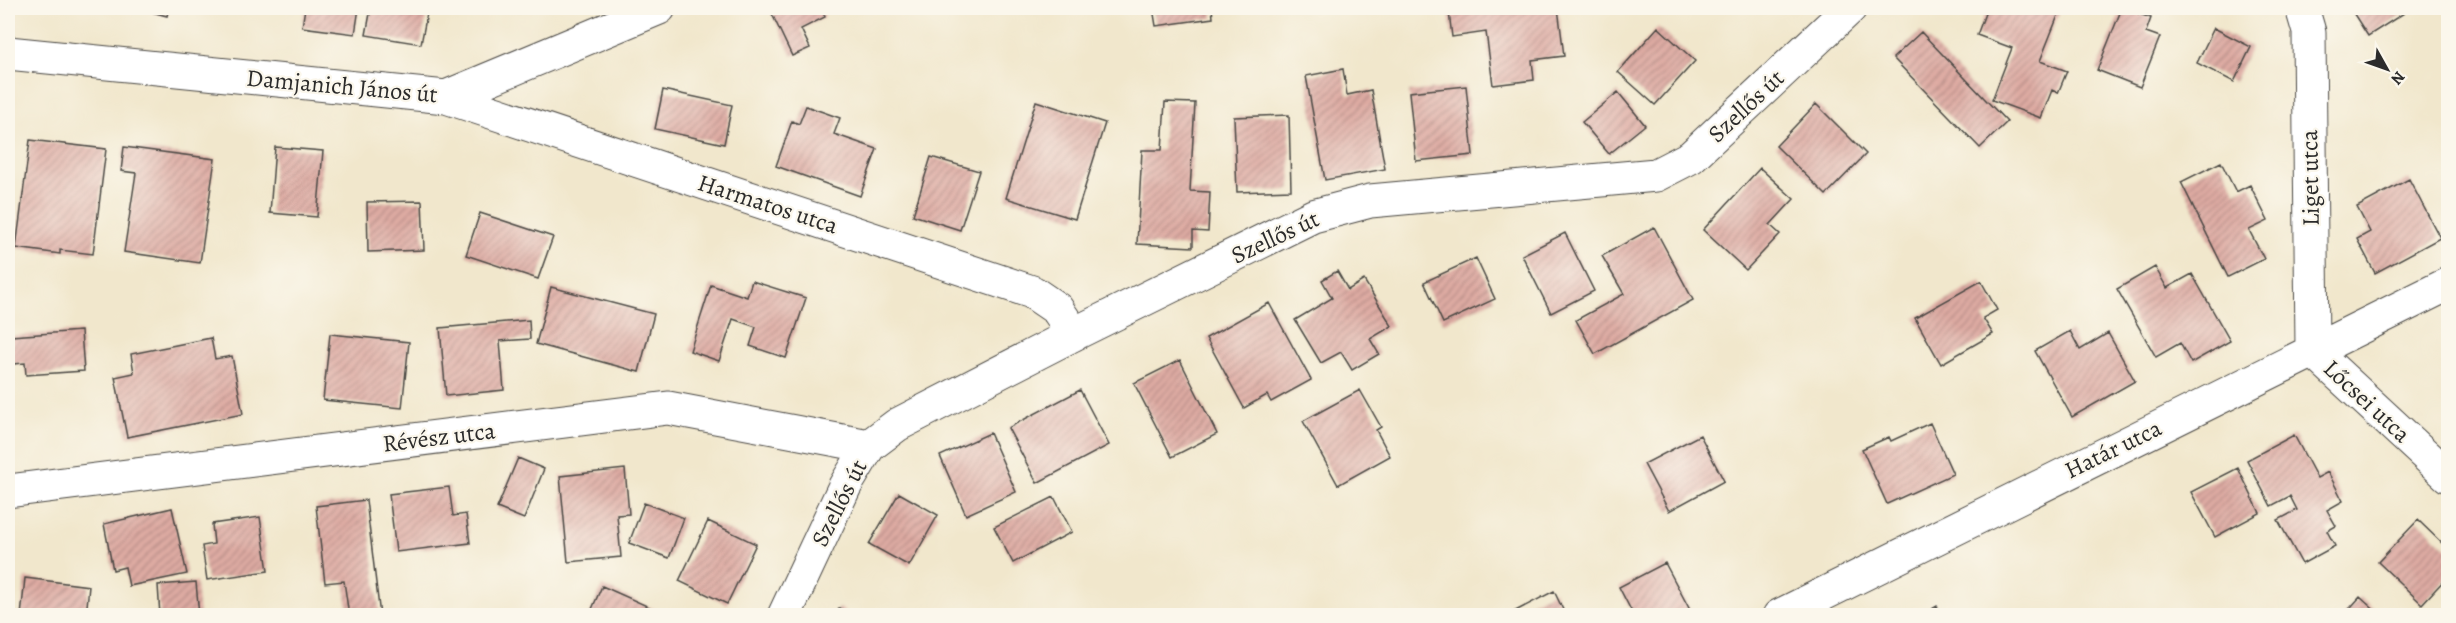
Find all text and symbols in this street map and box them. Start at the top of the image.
north arrow [2357,39,2417,99]
street label: Damjanich János út [245,62,439,110]
street label: Szellős út [1701,62,1791,150]
text: N [2385,66,2410,90]
street label: Liget utca [2293,129,2327,226]
street label: Harmatos utca [694,166,843,242]
street label: Szellős út [1226,203,1324,271]
street label: Lőcsei utca [2317,352,2418,450]
street label: Határ utca [2059,411,2167,486]
street label: Révész utca [381,414,498,460]
street label: Szellős út [804,454,875,552]

